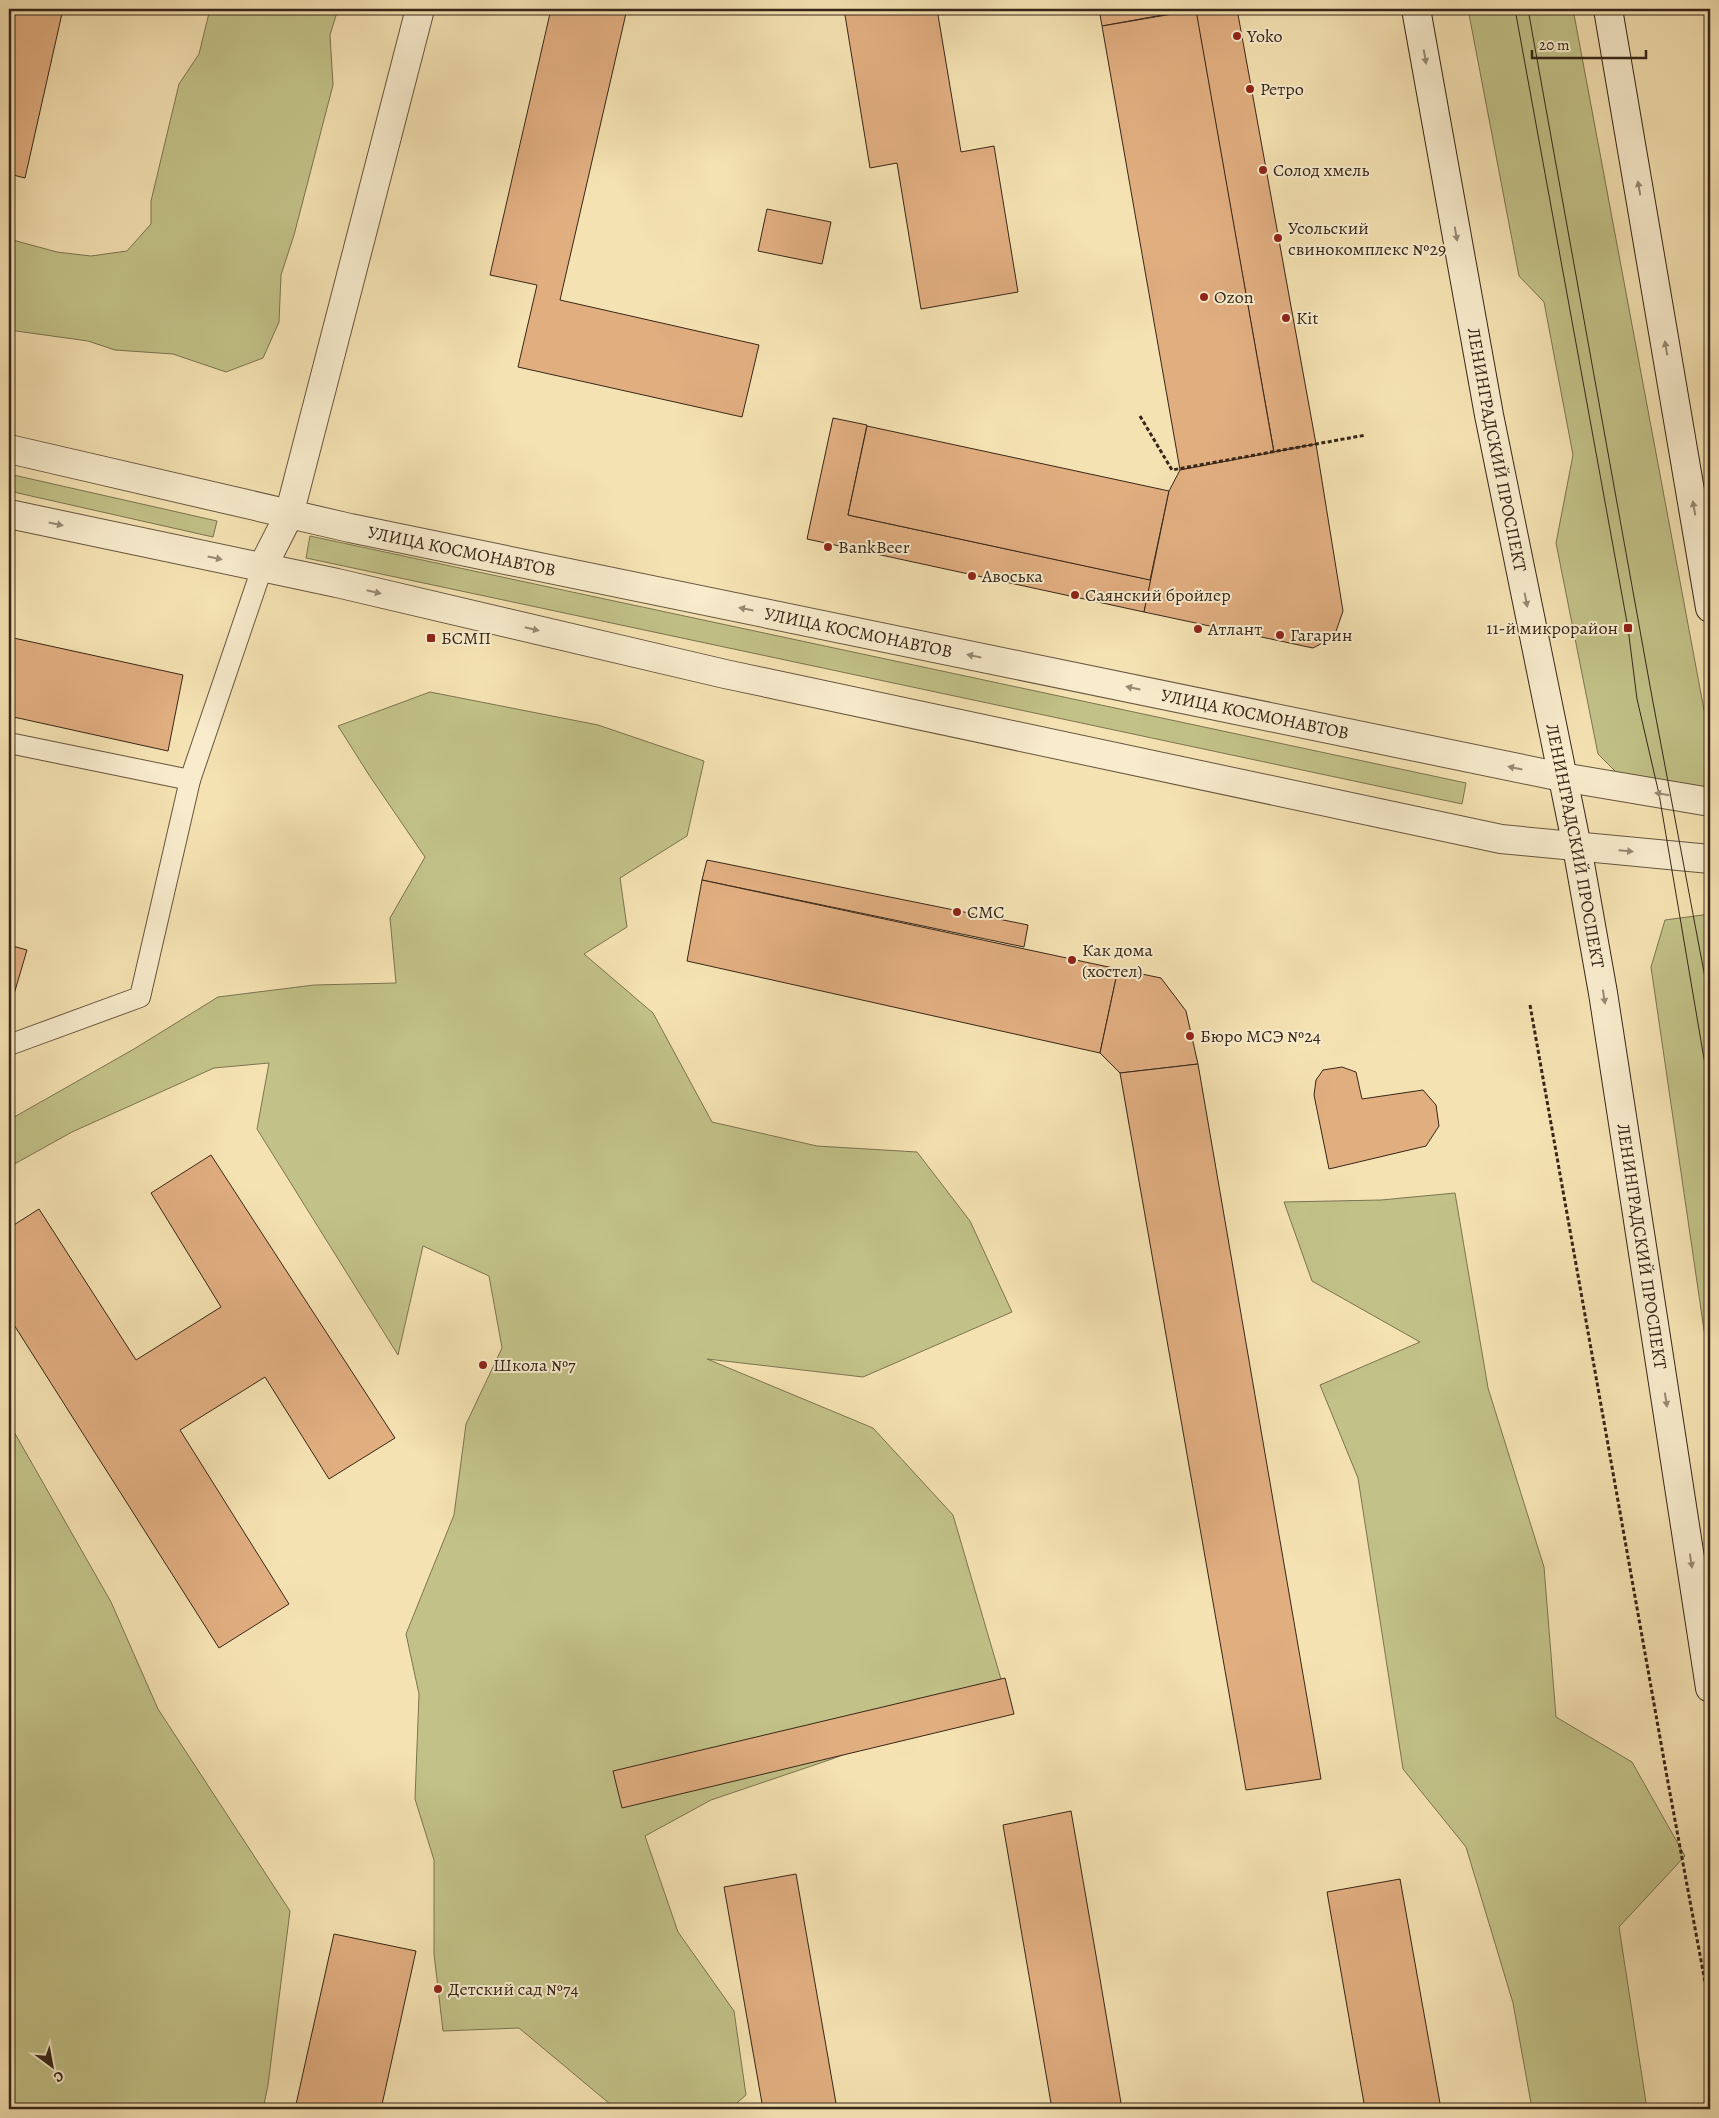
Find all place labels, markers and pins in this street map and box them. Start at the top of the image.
place label: Yoko [1246,24,1283,48]
marker: Yoko [1231,30,1243,42]
place label: Ретро [1260,77,1304,101]
marker: Ретро [1244,83,1256,95]
place label: Солод хмель [1273,158,1370,182]
marker: Солод хмель [1257,164,1269,176]
place label: Усольский свинокомплекс №29 [1288,216,1446,261]
marker: Усольский свинокомплекс №29 [1272,232,1284,244]
place label: Ozon [1214,285,1254,309]
marker: Ozon [1198,291,1210,303]
place label: Kit [1296,306,1318,330]
marker: Kit [1280,312,1292,324]
place label: BankBeer [838,535,910,559]
marker: BankBeer [822,541,834,553]
place label: Авоська [981,564,1043,588]
marker: Авоська [966,570,978,582]
place label: Саянский бройлер [1085,583,1231,607]
marker: Саянский бройлер [1069,589,1081,601]
place label: 11-й микрорайон [1486,616,1618,640]
place label: Атлант [1207,617,1262,641]
marker: 11-й микрорайон [1622,622,1634,634]
marker: Атлант [1192,623,1204,635]
place label: Гагарин [1290,623,1352,647]
place label: БСМП [441,626,491,650]
marker: Гагарин [1274,629,1286,641]
marker: БСМП [425,632,437,644]
place label: СМС [967,900,1005,924]
marker: СМС [951,906,963,918]
place label: Как дома (хостел) [1082,938,1154,983]
marker: Как дома (хостел) [1066,954,1078,966]
place label: Бюро МСЭ №24 [1200,1024,1321,1048]
marker: Бюро МСЭ №24 [1184,1030,1196,1042]
place label: Школа №7 [493,1353,576,1377]
marker: Школа №7 [477,1359,489,1371]
place label: Детский сад №74 [448,1977,579,2001]
marker: Детский сад №74 [432,1983,444,1995]

